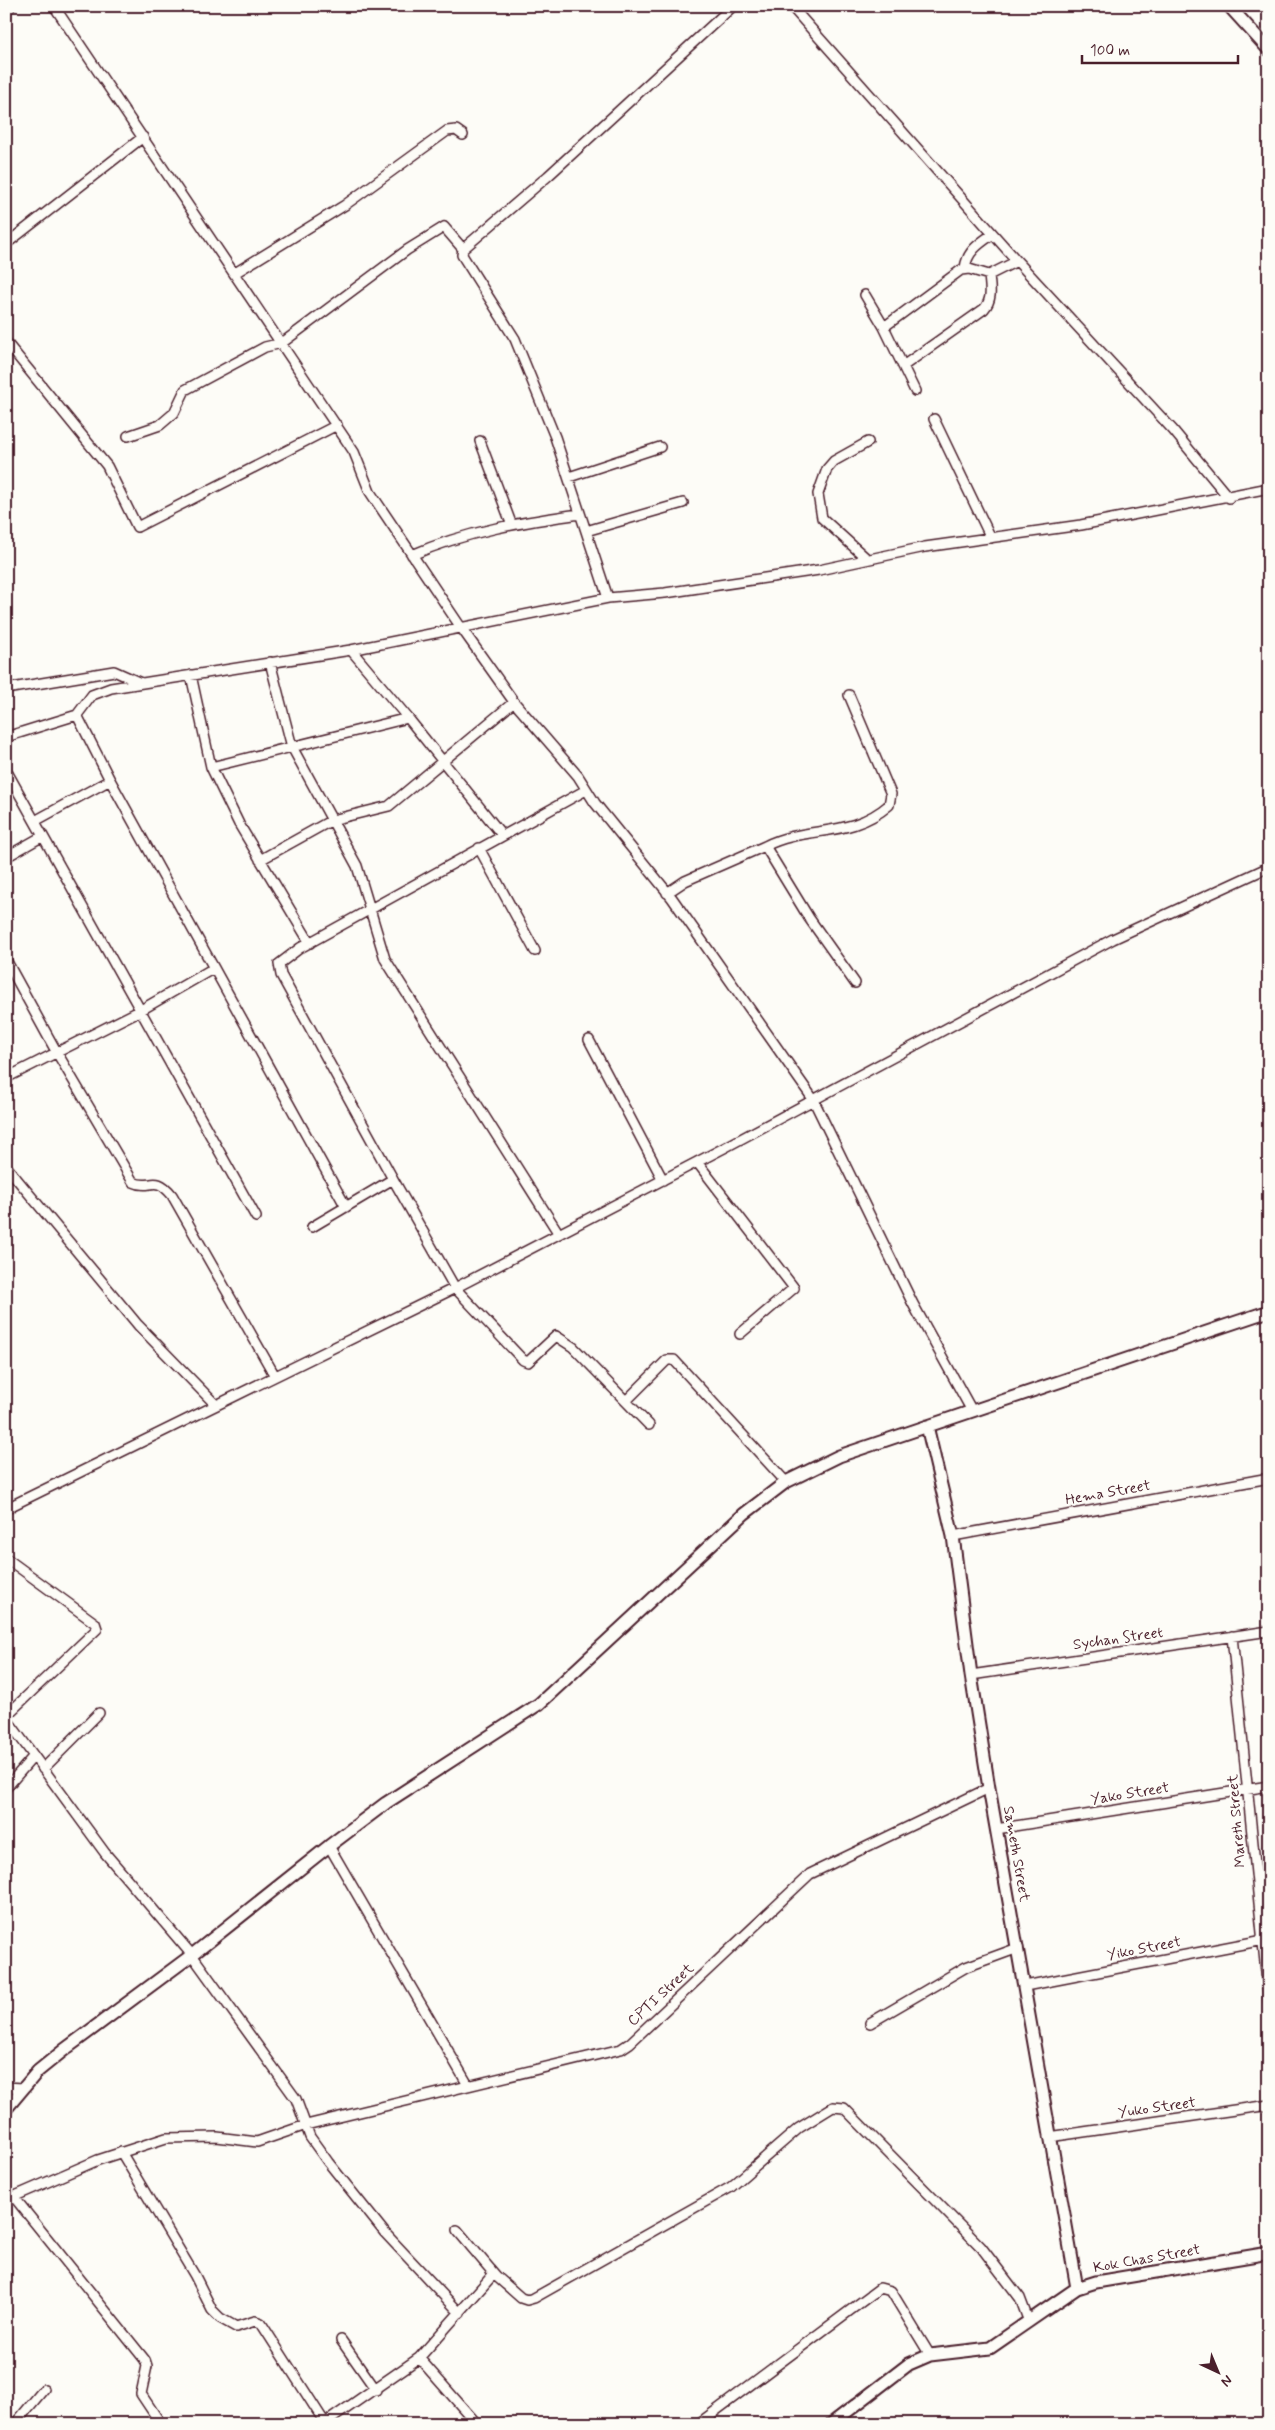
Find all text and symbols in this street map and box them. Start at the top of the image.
scale bar [1082,32,1239,64]
text: 100 m [1090,41,1130,61]
street label: Hema Street [1064,1476,1152,1510]
street label: Sychan Street [1072,1623,1165,1655]
street label: Mareth Street [1223,1773,1251,1868]
street label: Yako Street [1089,1778,1171,1810]
street label: Sameth Street [998,1805,1034,1904]
street label: Yiko Street [1105,1932,1183,1966]
street label: CPTI Street [623,1959,699,2031]
street label: Yuko Street [1117,2093,1197,2123]
street label: Kok Chas Street [1092,2240,1202,2278]
north arrow [1192,2348,1242,2398]
text: N [1217,2371,1236,2390]

